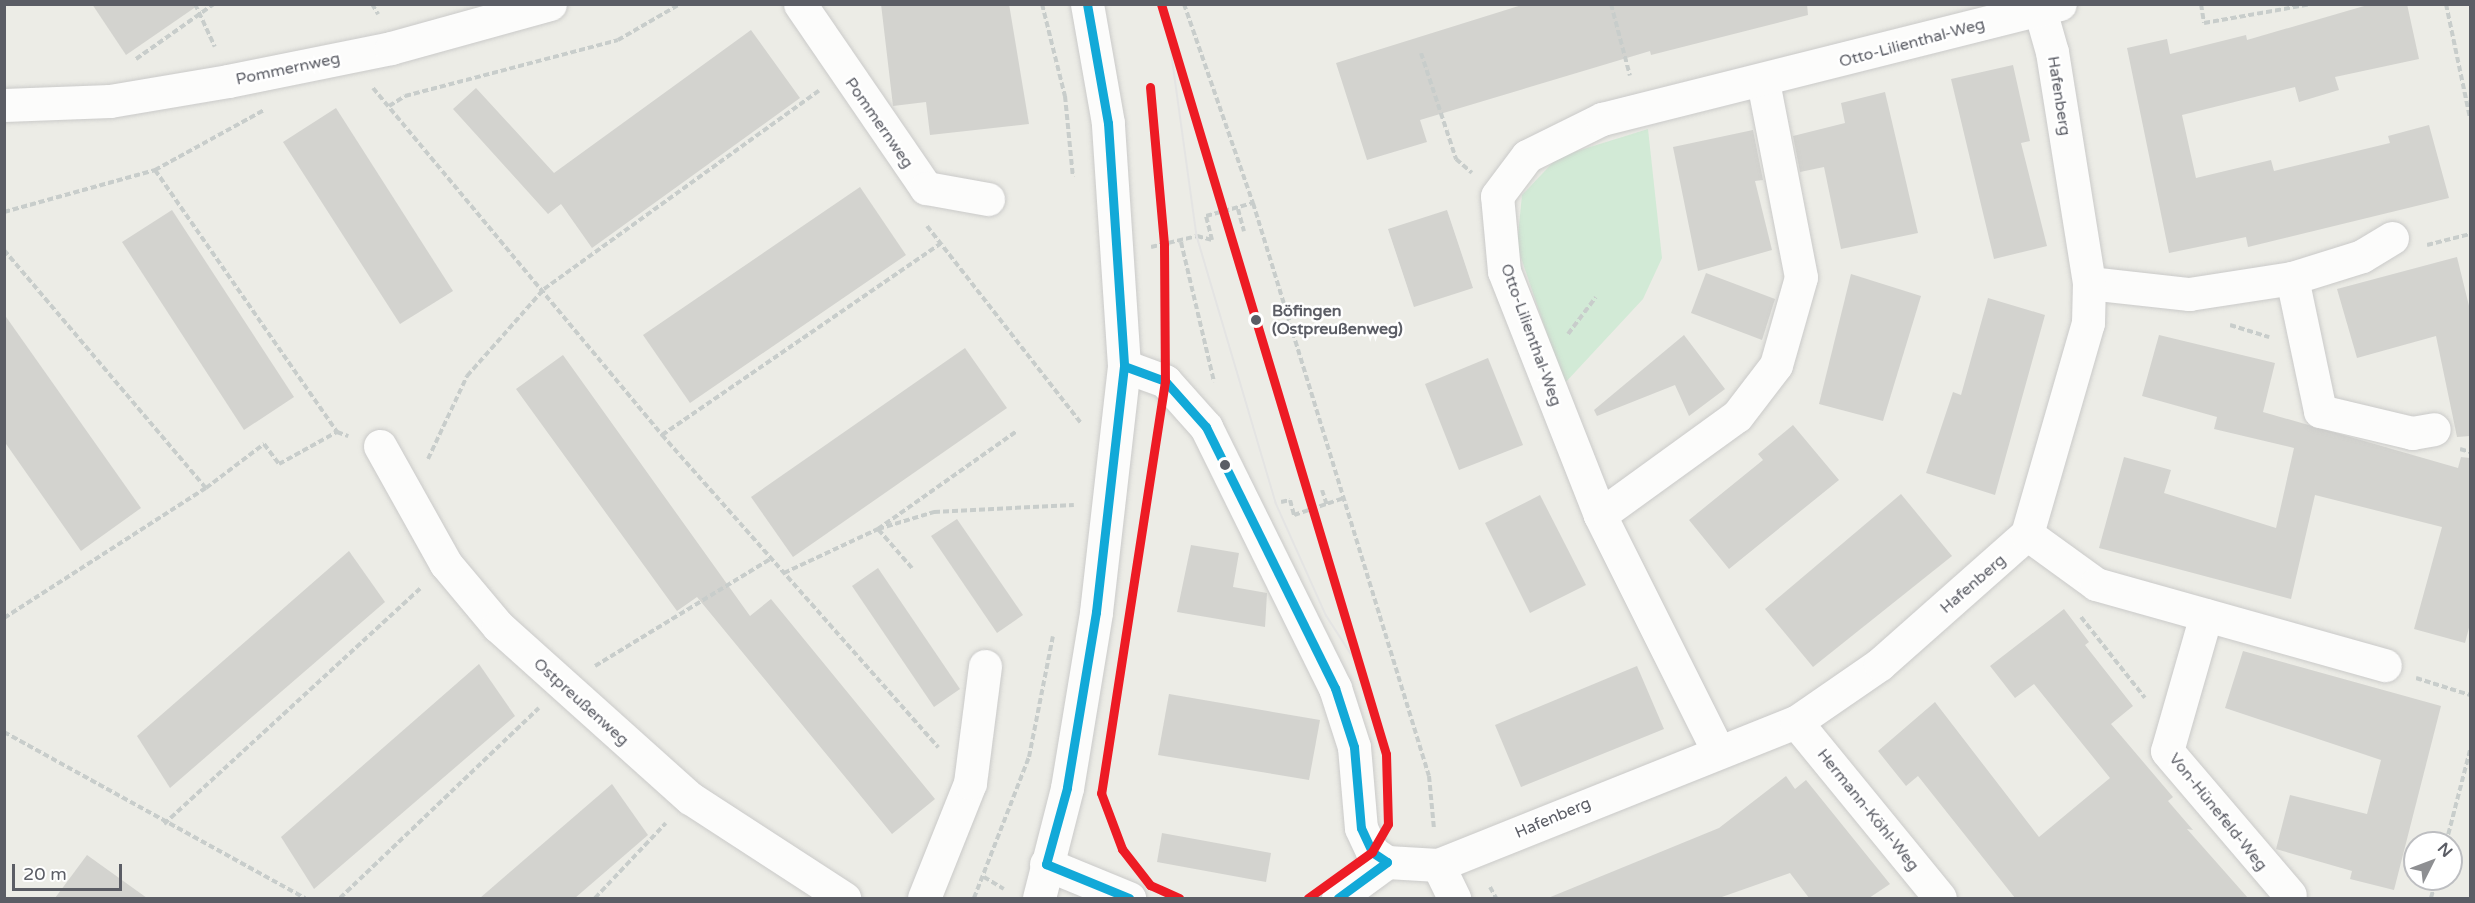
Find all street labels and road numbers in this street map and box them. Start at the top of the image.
street label: Otto-Lilienthal-Weg [1837,14,1987,72]
street label: Pommernweg [234,49,342,89]
street label: Hafenberg [2043,55,2075,137]
street label: Pommernweg [841,74,917,172]
street label: Otto-Lilienthal-Weg [1496,261,1566,409]
street label: Hafenberg [1936,550,2010,618]
street label: Ostpreußenweg [529,654,633,750]
street label: Hermann-Köhl-Weg [1813,745,1923,875]
street label: Von-Hünefeld-Weg [2165,749,2271,875]
street label: Hafenberg [1512,793,1594,843]

